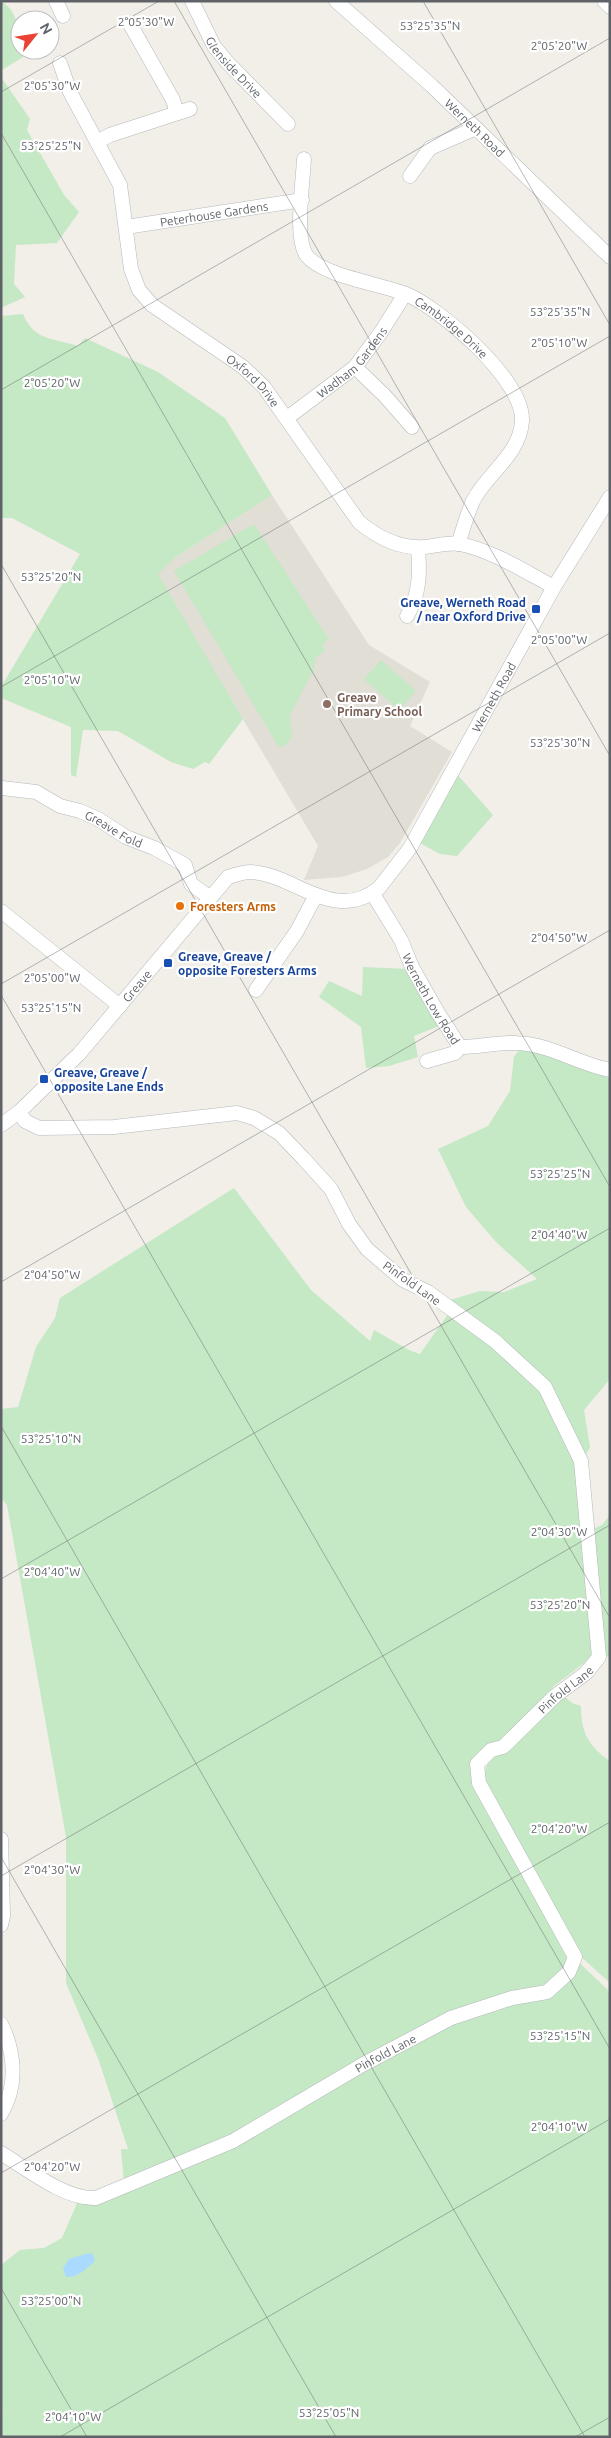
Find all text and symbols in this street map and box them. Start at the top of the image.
north arrow [10,10,60,60]
text: 2°05'30"W [118,15,174,28]
text: 53°25'35"N [400,19,460,32]
text: N [37,20,56,37]
street label: Glenside Drive [204,34,265,100]
text: 2°05'20"W [531,39,587,52]
text: 2°05'30"W [24,79,80,92]
street label: Werneth Road [443,96,508,159]
text: 53°25'25"N [21,139,81,152]
street label: Peterhouse Gardens [159,199,269,228]
street label: Cambridge Drive [413,294,491,361]
text: 53°25'35"N [530,305,590,318]
street label: Wadham Gardens [314,325,389,400]
text: 2°05'10"W [531,336,587,349]
street label: Oxford Drive [224,351,282,409]
text: 2°05'20"W [24,376,80,389]
text: 53°25'20"N [21,570,81,583]
place label: Greave, Werneth Road / near Oxford Drive [400,596,526,623]
marker: Greave, Werneth Road / near Oxford Drive [530,603,542,615]
text: 2°05'00"W [531,633,587,646]
street label: Werneth Road [469,660,518,734]
text: 2°05'10"W [24,673,80,686]
place label: Greave Primary School [337,691,422,718]
marker: Greave Primary School [321,698,333,710]
text: 53°25'30"N [530,736,590,749]
street label: Greave Fold [83,808,145,849]
marker: Foresters Arms [174,900,186,912]
place label: Foresters Arms [190,900,276,913]
text: 2°04'50"W [531,931,587,944]
place label: Greave, Greave / opposite Foresters Arms [178,950,317,977]
street label: Werneth Low Road [401,951,463,1046]
marker: Greave, Greave / opposite Foresters Arms [162,957,174,969]
street label: Greave [119,967,154,1004]
text: 2°05'00"W [24,971,80,984]
text: 53°25'15"N [21,1001,81,1014]
place label: Greave, Greave / opposite Lane Ends [54,1066,164,1093]
marker: Greave, Greave / opposite Lane Ends [38,1073,50,1085]
text: 53°25'25"N [530,1167,590,1180]
text: 2°04'40"W [531,1228,587,1241]
street label: Pinfold Lane [381,1258,443,1308]
text: 2°04'50"W [24,1268,80,1281]
text: 53°25'10"N [21,1432,81,1445]
text: 2°04'30"W [531,1525,587,1538]
text: 2°04'40"W [24,1565,80,1578]
text: 53°25'20"N [530,1598,590,1611]
street label: Pinfold Lane [535,1663,596,1716]
text: 2°04'20"W [531,1822,587,1835]
text: 2°04'30"W [24,1863,80,1876]
text: 53°25'15"N [530,2029,590,2042]
street label: Pinfold Lane [352,2031,418,2074]
text: 2°04'10"W [531,2120,587,2133]
text: 2°04'20"W [24,2160,80,2173]
text: 53°25'00"N [21,2294,81,2307]
text: 53°25'05"N [299,2406,359,2419]
text: 2°04'10"W [45,2410,101,2423]

